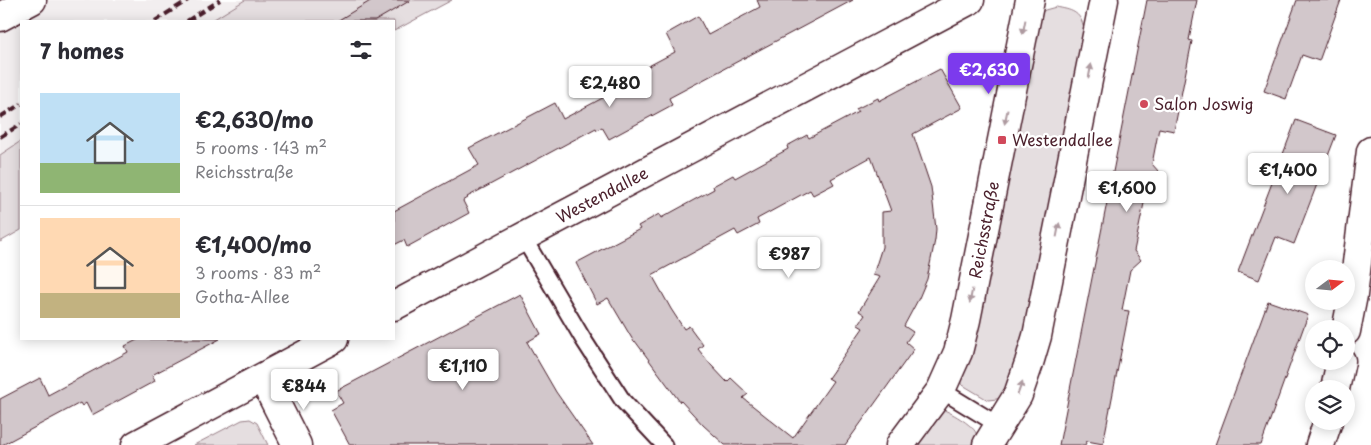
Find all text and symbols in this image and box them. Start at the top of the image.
one-way arrow [1020,20,1028,36]
text: 7 homes [40,34,124,66]
icon: filters [347,36,375,64]
pin: €2,630 [948,52,1030,95]
text: €2,630 [959,57,1019,81]
one-way arrow [1086,63,1094,78]
pin: €2,480 [569,66,651,108]
text: €2,480 [580,70,640,94]
place label: Salon Joswig [1154,91,1254,115]
marker: Salon Joswig [1138,98,1150,110]
text: €2,630/mo [195,103,313,135]
one-way arrow [1002,109,1010,125]
icon: home [80,113,140,173]
place label: Westendallee [1012,127,1113,151]
marker: Westendallee [996,134,1008,146]
text: 5 rooms · 143 m² [195,135,327,159]
pin: €1,400 [1247,152,1329,195]
text: €1,400 [1259,157,1317,181]
text: Reichsstraße [195,159,294,183]
street label: Westendallee [551,160,652,228]
pin: €1,600 [1086,170,1168,213]
text: €1,600 [1098,175,1156,199]
street label: Reichsstraße [962,179,1004,280]
one-way arrow [1054,222,1062,237]
text: €1,400/mo [195,228,311,260]
pin: €987 [759,236,819,279]
icon: home [80,238,140,298]
text: €987 [768,241,810,265]
text: 3 rooms · 83 m² [195,260,321,284]
north arrow [1305,260,1355,310]
map controls [1305,260,1355,430]
text: Gotha-Allee [195,284,290,308]
one-way arrow [966,288,974,304]
button: locate [1305,320,1355,370]
pin: €1,110 [422,348,504,391]
text: €1,110 [439,353,487,377]
pin: €844 [274,368,334,411]
text: €844 [282,373,326,397]
one-way arrow [1017,380,1024,395]
button: layers [1305,380,1355,430]

